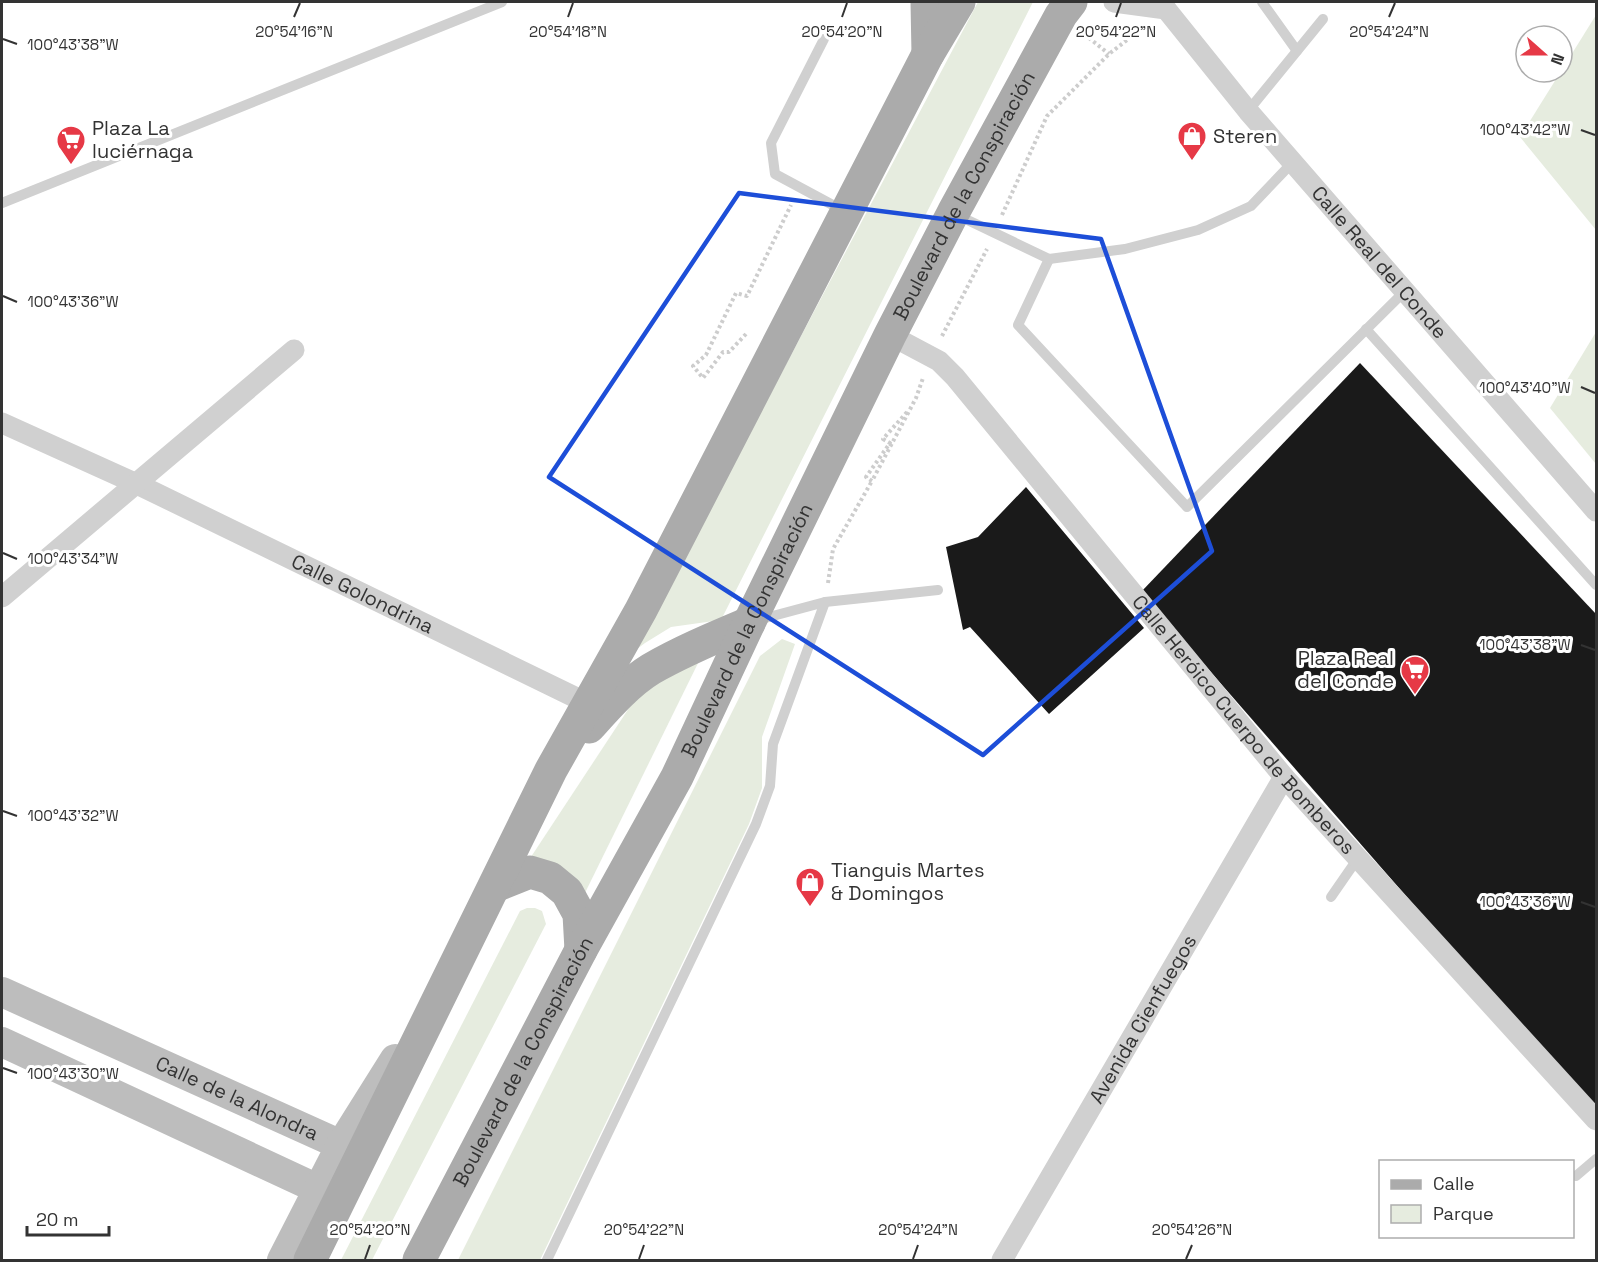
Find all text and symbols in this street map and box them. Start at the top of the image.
text: 20°54'16"N [255,22,333,41]
text: 20°54'18"N [529,22,607,41]
text: 20°54'20"N [802,22,882,41]
text: 20°54'22"N [1076,22,1156,41]
text: 20°54'24"N [1349,22,1429,41]
north arrow [1514,24,1574,84]
text: 100°43'38"W [27,35,119,54]
text: N [1546,50,1569,68]
street label: Boulevard de la Conspiración [887,67,1041,325]
place label: Plaza La luciérnaga [92,115,193,164]
shop icon: Steren [1176,120,1208,162]
text: 100°43'42"W [1480,120,1570,139]
place label: Steren [1213,123,1277,149]
supermarket icon: Plaza La luciérnaga [55,124,87,166]
street label: Calle Real del Conde [1306,181,1453,344]
text: 100°43'36"W [27,292,119,311]
text: 100°43'40"W [1479,378,1571,397]
street label: Boulevard de la Conspiración [675,499,819,762]
street label: Calle Golondrina [287,548,438,639]
text: 100°43'34"W [28,549,118,568]
street label: Calle Heróico Cuerpo de Bomberos [1126,589,1361,860]
text: 100°43'38"W [1479,635,1571,654]
place label: Plaza Real del Conde [1297,645,1394,694]
supermarket icon: Plaza Real del Conde [1399,654,1431,696]
text: 100°43'32"W [27,806,119,825]
place label: Tianguis Martes & Domingos [831,857,984,906]
shop icon: Tianguis Martes & Domingos [794,866,826,908]
text: 100°43'36"W [1479,892,1571,911]
street label: Avenida Cienfuegos [1083,930,1202,1108]
street label: Boulevard de la Conspiración [447,932,599,1191]
street label: Calle de la Alondra [152,1050,323,1146]
text: 100°43'30"W [27,1064,119,1083]
legend [1379,1160,1574,1238]
text: Calle [1433,1172,1474,1195]
scale bar [27,1199,110,1237]
text: Parque [1433,1202,1494,1225]
text: 20 m [36,1208,79,1231]
text: 20°54'20"N [330,1220,410,1239]
text: 20°54'22"N [604,1220,684,1239]
text: 20°54'24"N [878,1220,958,1239]
text: 20°54'26"N [1152,1220,1232,1239]

